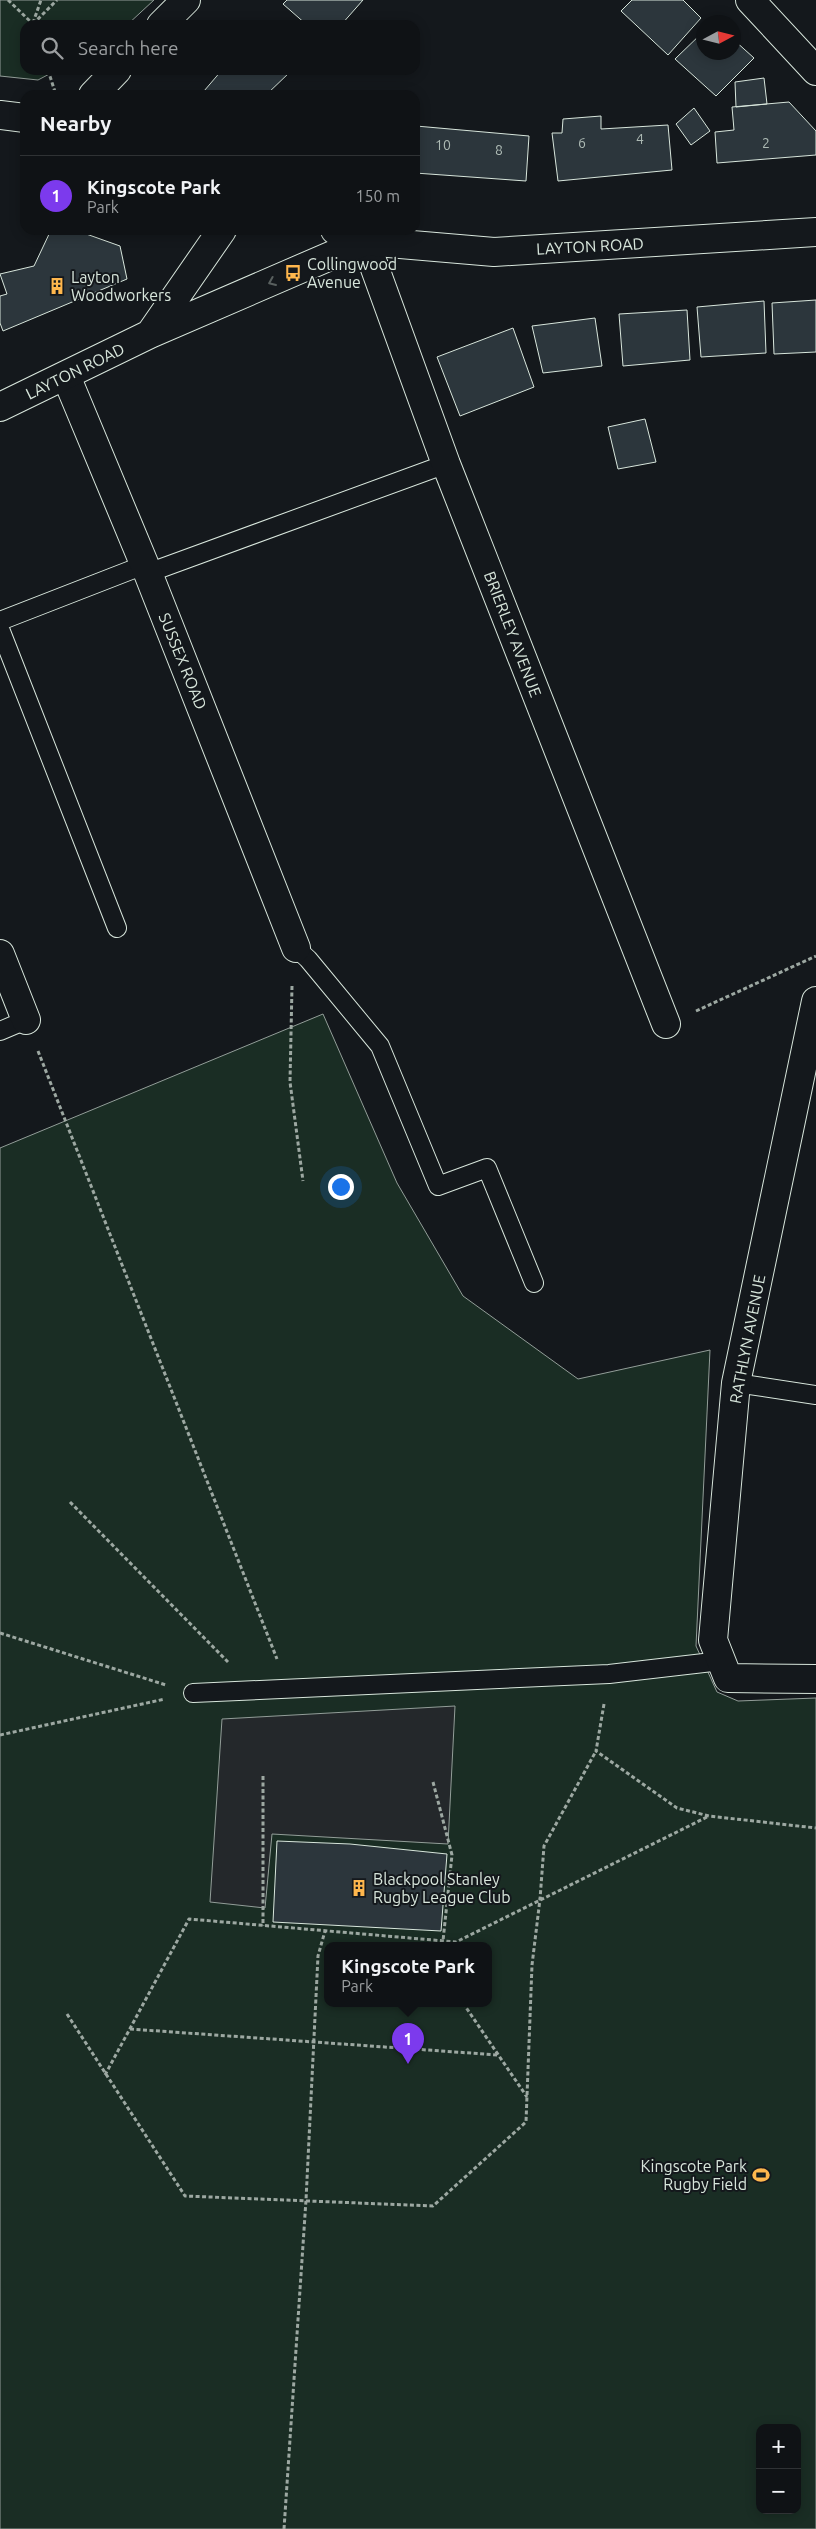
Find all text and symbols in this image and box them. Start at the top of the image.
north arrow [696,15,741,60]
search box [20,20,420,75]
icon: search [38,34,66,62]
text: Search here [78,37,178,59]
text: Nearby [40,111,111,135]
house number: 4 [636,131,644,147]
house number: 6 [578,135,586,151]
house number: 2 [762,135,770,151]
house number: 10 [435,137,451,153]
house number: 8 [495,142,503,158]
text: Kingscote Park [87,176,221,198]
text: 1 [51,187,61,205]
text: 150 m [355,187,400,205]
text: Park [87,198,119,216]
street label: LAYTON ROAD [536,234,644,258]
place label: Collingwood Avenue [307,255,397,291]
bus stop icon: Collingwood Avenue [283,263,303,283]
place label: Layton Woodworkers [71,268,171,304]
building icon: Layton Woodworkers [47,276,67,296]
one-way arrow [268,276,277,287]
street label: LAYTON ROAD [23,339,127,403]
street label: BRIERLEY AVENUE [481,569,545,699]
street label: SUSSEX ROAD [155,610,211,712]
your location [328,1174,354,1200]
street label: RATHLYN AVENUE [726,1273,768,1405]
place label: Blackpool Stanley Rugby League Club [373,1870,511,1906]
building icon: Blackpool Stanley Rugby League Club [349,1878,369,1898]
popup [324,1942,492,2007]
text: Kingscote Park [341,1955,475,1977]
text: Park [341,1977,373,1995]
pin: 1 [392,2023,424,2064]
place label: Kingscote Park Rugby Field [640,2157,747,2193]
sports icon: Kingscote Park Rugby Field [751,2165,771,2185]
map controls [756,2424,801,2514]
button: + [756,2424,801,2469]
button: − [756,2469,801,2514]

